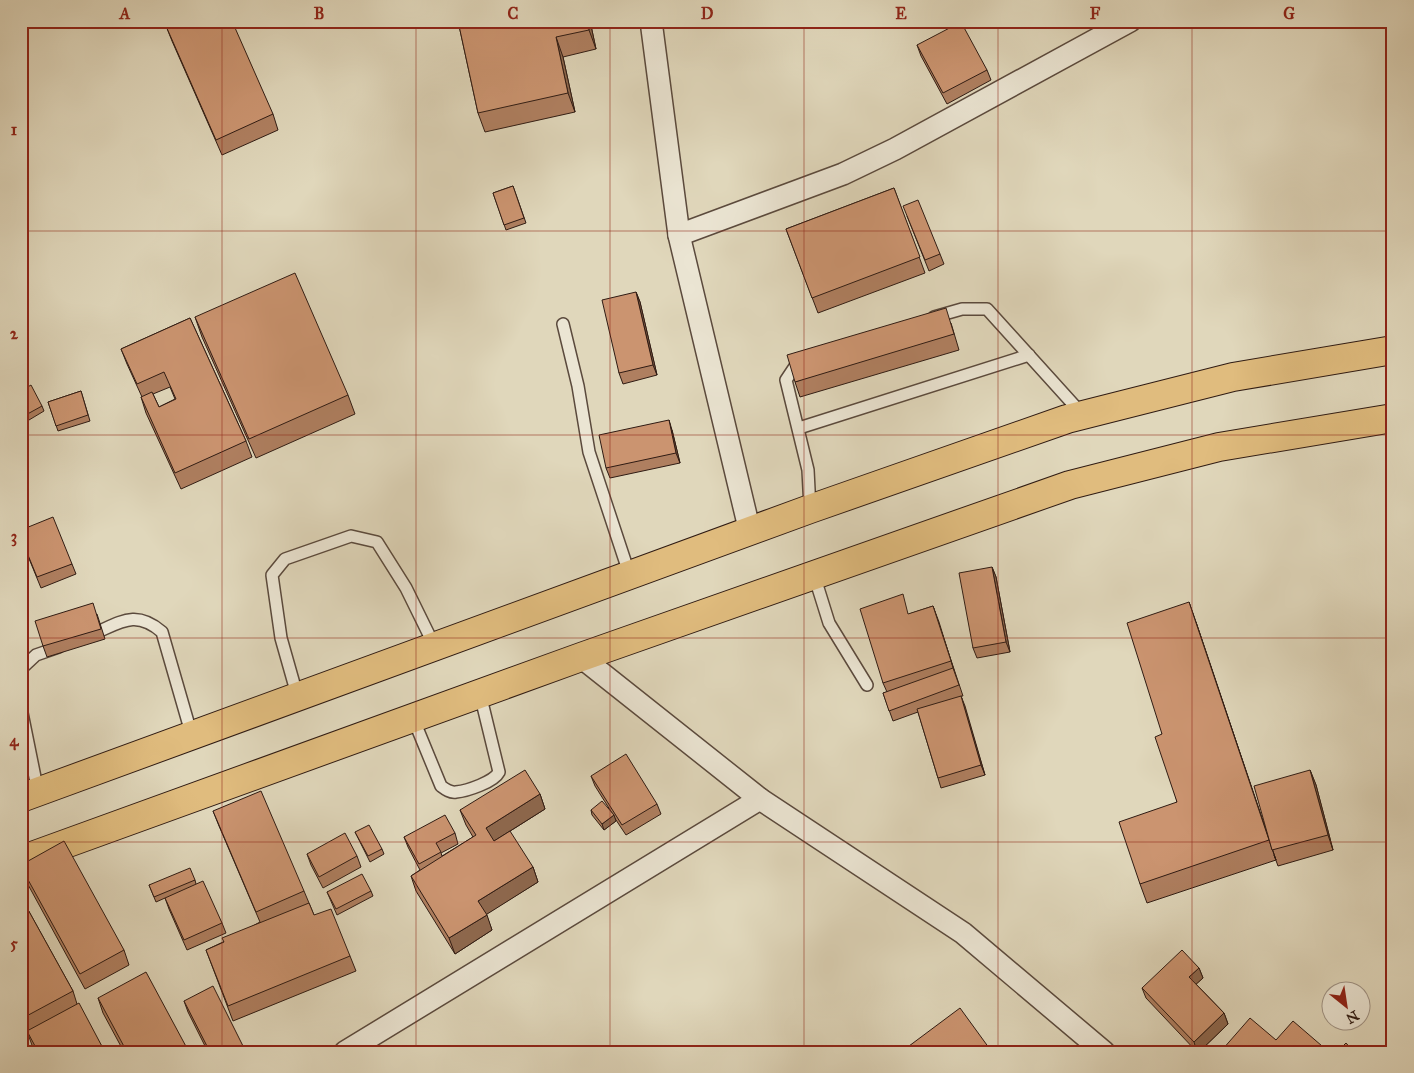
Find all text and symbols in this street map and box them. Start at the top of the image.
text: A [119,4,131,23]
text: B [314,4,324,23]
text: C [508,4,519,23]
text: D [701,4,714,23]
text: E [895,4,907,23]
text: F [1090,4,1101,23]
text: G [1283,4,1295,23]
text: 1 [11,120,18,139]
text: 2 [10,324,19,343]
text: 3 [11,527,17,547]
text: 4 [10,731,20,751]
text: 5 [10,934,18,953]
north arrow [1322,980,1372,1030]
text: N [1343,1006,1362,1027]

